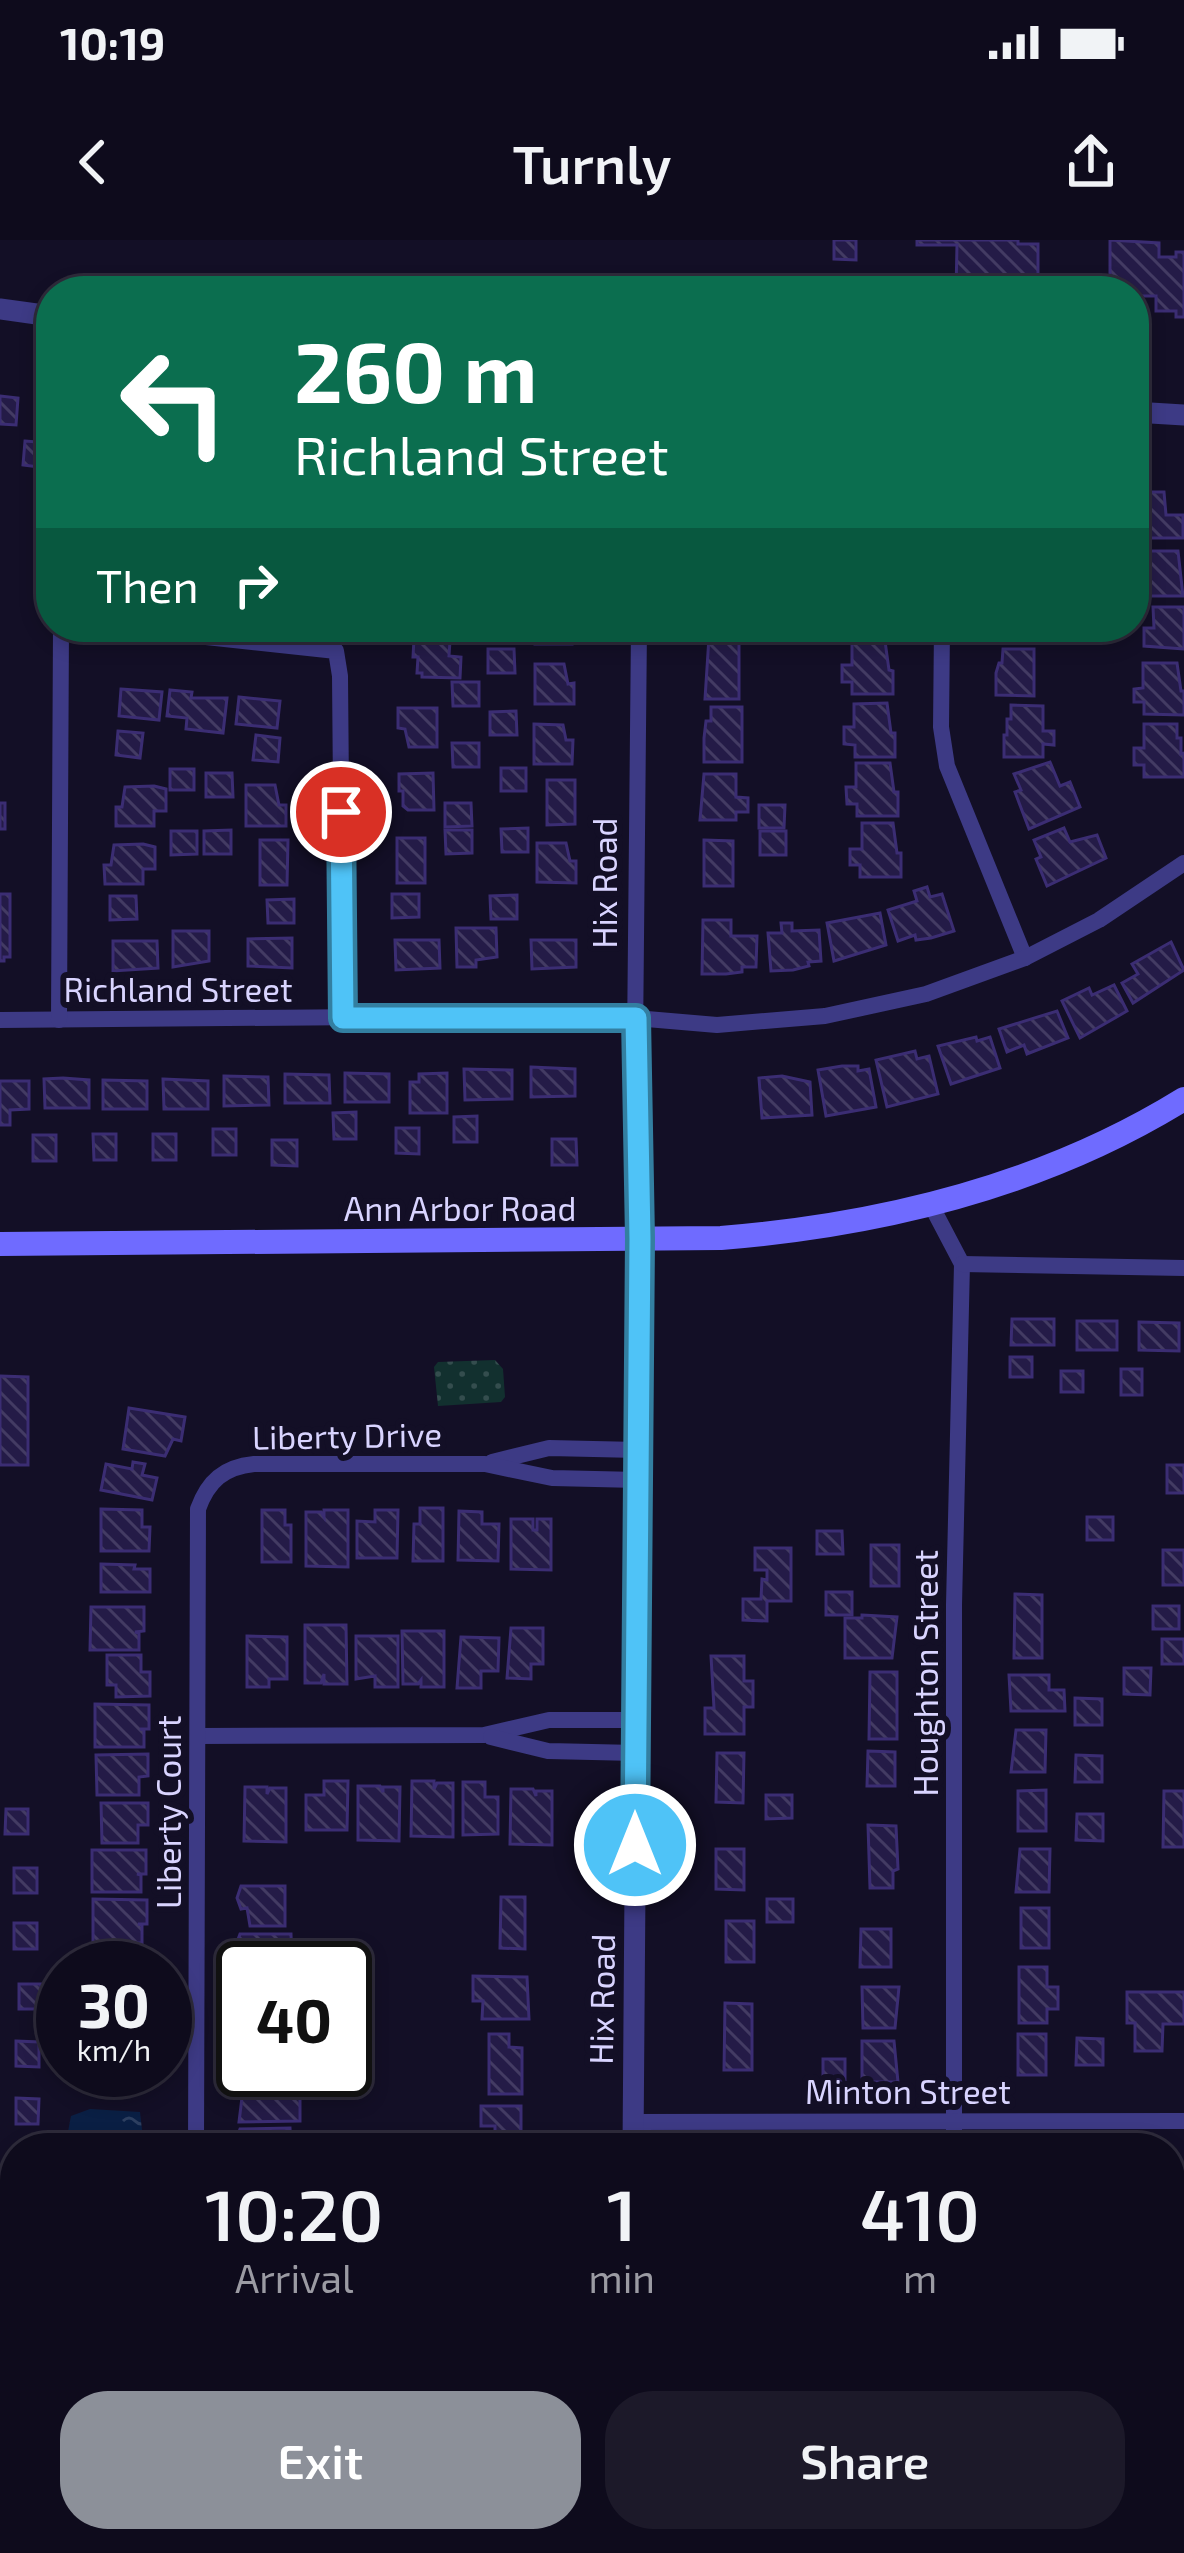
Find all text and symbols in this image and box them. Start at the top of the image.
text: 10:19 [60,15,165,69]
icon: back [60,129,126,195]
icon: share [1058,129,1124,195]
text: Turnly [513,130,671,195]
text: 260 m [294,319,538,420]
icon: left [96,324,252,480]
text: Richland Street [294,421,669,486]
icon: right [223,552,289,618]
text: Then [96,558,199,612]
pin [290,761,392,863]
icon: arrive [308,779,374,845]
street label: Hix Road [584,817,624,949]
street label: Richland Street [64,969,292,1009]
street label: Ann Arbor Road [344,1188,576,1228]
street label: Liberty Drive [252,1413,442,1457]
street label: Houghton Street [905,1550,945,1796]
street label: Liberty Court [148,1715,188,1909]
position arrow [572,1782,698,1908]
street label: Hix Road [580,1933,622,2065]
speed limit sign: 40 [216,1941,372,2097]
text: 30 [78,1968,150,2040]
text: km/h [77,2031,151,2067]
street label: Minton Street [805,2071,1011,2111]
text: 10:20 [205,2169,383,2255]
text: 1 [607,2169,637,2255]
text: 410 [860,2169,980,2255]
text: Arrival [235,2254,354,2301]
text: min [588,2254,655,2301]
text: m [903,2254,937,2301]
button: Exit [60,2391,581,2529]
button: Share [605,2391,1125,2529]

